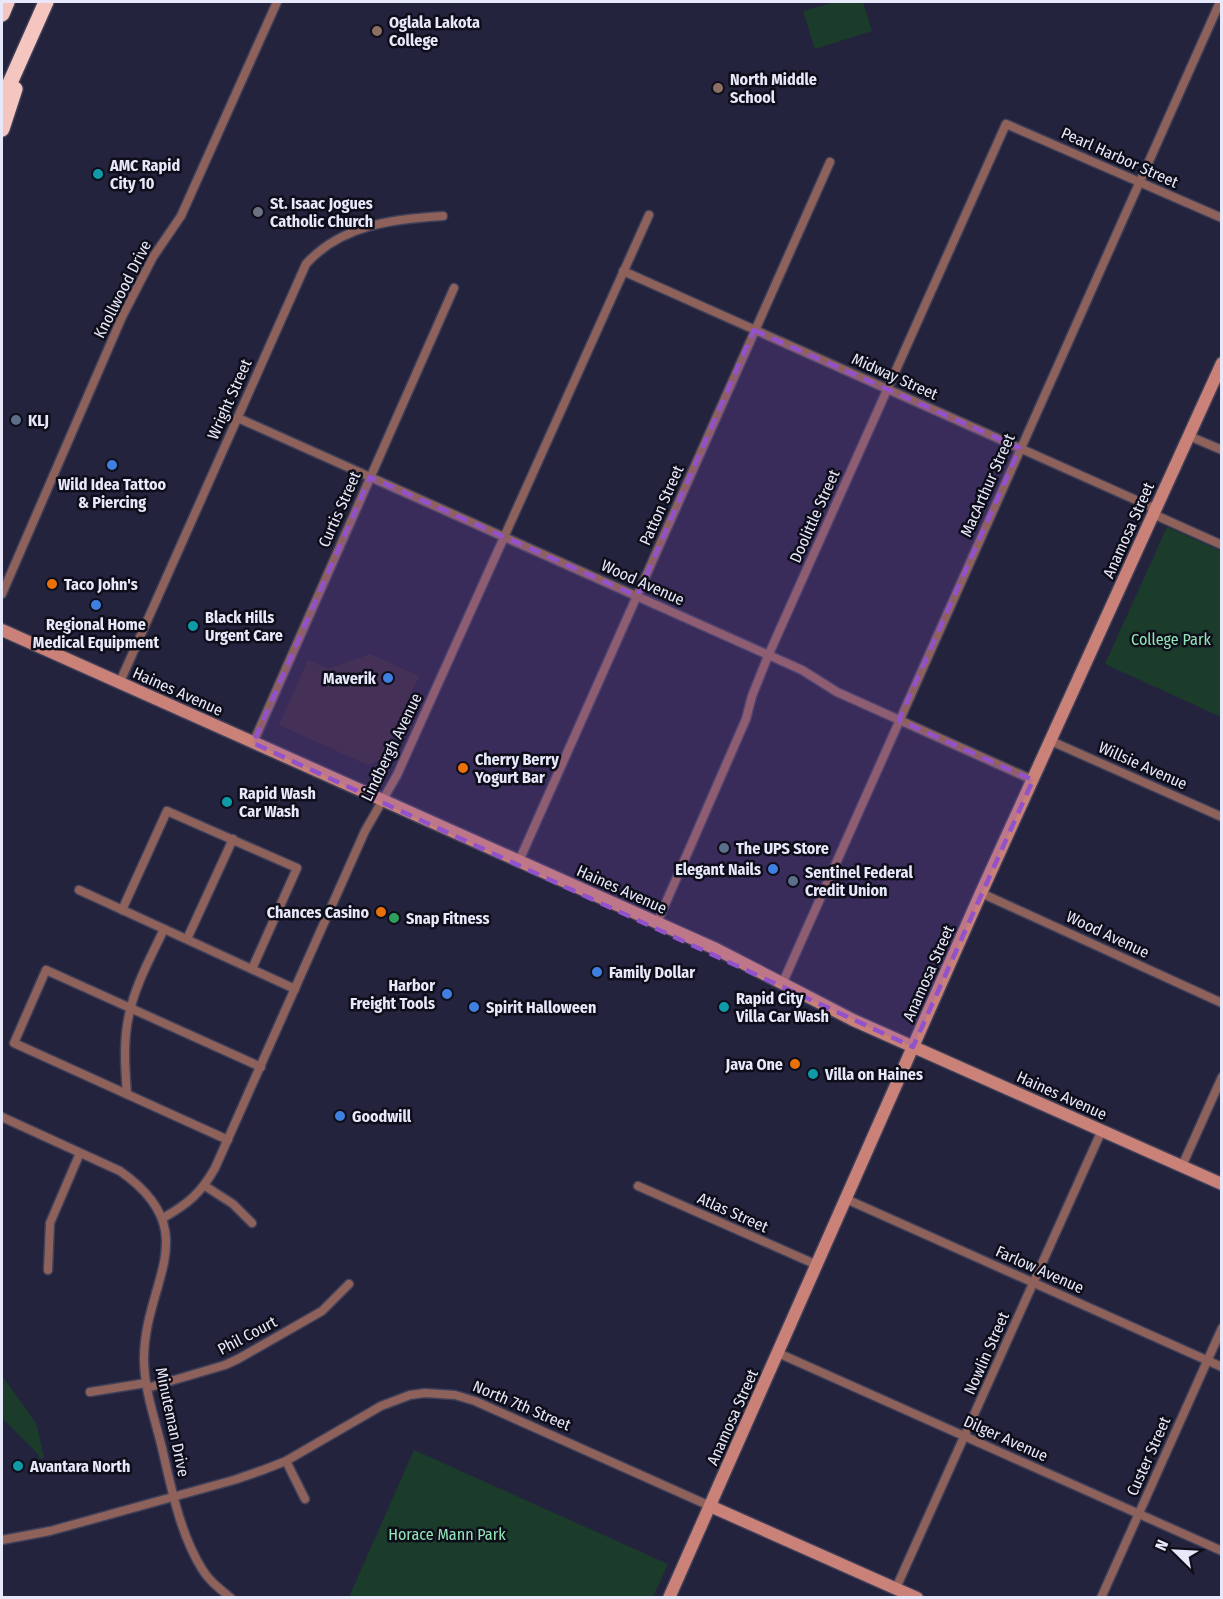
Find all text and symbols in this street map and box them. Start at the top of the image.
place label: Oglala Lakota College [389,13,480,50]
marker: Oglala Lakota College [370,24,384,38]
place label: North Middle School [730,70,817,107]
marker: North Middle School [711,81,725,95]
street label: Pearl Harbor Street [1058,123,1182,192]
place label: AMC Rapid City 10 [109,156,180,193]
marker: AMC Rapid City 10 [91,167,105,181]
place label: St. Isaac Jogues Catholic Church [270,194,373,231]
marker: St. Isaac Jogues Catholic Church [251,205,265,219]
street label: Knollwood Drive [90,237,155,341]
street label: Midway Street [849,349,941,404]
street label: Wright Street [203,355,256,442]
place label: KLJ [28,411,49,430]
marker: KLJ [9,413,23,427]
street label: MacArthur Street [956,430,1019,540]
marker: Wild Idea Tattoo & Piercing [105,458,119,472]
street label: Patton Street [635,462,688,548]
street label: Doolittle Street [785,466,844,566]
street label: Curtis Street [314,468,365,550]
place label: Wild Idea Tattoo & Piercing [58,475,167,512]
street label: Anamosa Street [1099,479,1158,581]
street label: Wood Avenue [598,556,687,609]
place label: Taco John's [64,575,138,594]
marker: Taco John's [45,577,59,591]
marker: Regional Home Medical Equipment [89,598,103,612]
place label: Black Hills Urgent Care [205,608,283,645]
place label: Regional Home Medical Equipment [33,615,159,652]
marker: Black Hills Urgent Care [186,619,200,633]
park label: College Park [1131,630,1211,649]
street label: Haines Avenue [130,663,226,720]
place label: Maverik [323,669,377,688]
marker: Maverik [381,671,395,685]
street label: Lindbergh Avenue [357,690,426,804]
street label: Willsie Avenue [1096,737,1190,794]
place label: Cherry Berry Yogurt Bar [474,750,559,787]
marker: Cherry Berry Yogurt Bar [456,761,470,775]
place label: Rapid Wash Car Wash [239,784,316,821]
marker: Rapid Wash Car Wash [220,795,234,809]
place label: The UPS Store [736,839,829,858]
marker: The UPS Store [717,841,731,855]
place label: Elegant Nails [675,860,761,879]
street label: Haines Avenue [574,861,670,918]
marker: Elegant Nails [766,862,780,876]
place label: Sentinel Federal Credit Union [805,863,913,900]
marker: Sentinel Federal Credit Union [786,874,800,888]
place label: Chances Casino [267,903,369,922]
marker: Chances Casino [374,905,388,919]
street label: Wood Avenue [1063,907,1152,962]
place label: Snap Fitness [406,909,490,928]
marker: Snap Fitness [387,911,401,925]
street label: Anamosa Street [899,922,958,1024]
place label: Family Dollar [609,963,695,982]
marker: Family Dollar [590,965,604,979]
place label: Harbor Freight Tools [350,976,435,1013]
marker: Harbor Freight Tools [440,987,454,1001]
place label: Rapid City Villa Car Wash [735,989,829,1026]
place label: Spirit Halloween [486,998,596,1017]
marker: Spirit Halloween [467,1000,481,1014]
marker: Rapid City Villa Car Wash [717,1000,731,1014]
place label: Java One [725,1055,783,1074]
marker: Java One [788,1057,802,1071]
place label: Villa on Haines [824,1065,923,1084]
marker: Villa on Haines [806,1067,820,1081]
street label: Haines Avenue [1014,1067,1110,1124]
place label: Goodwill [352,1107,412,1126]
marker: Goodwill [333,1109,347,1123]
street label: Atlas Street [695,1188,772,1237]
street label: Farlow Avenue [993,1242,1087,1297]
street label: Nowlin Street [960,1308,1013,1397]
street label: Phil Court [215,1312,281,1359]
street label: Minuteman Drive [152,1366,193,1479]
street label: Anamosa Street [703,1366,762,1468]
street label: North 7th Street [470,1376,574,1435]
street label: Dilger Avenue [961,1411,1051,1466]
street label: Custer Street [1123,1413,1175,1499]
place label: Avantara North [29,1457,130,1476]
marker: Avantara North [11,1459,25,1473]
north arrow [1145,1521,1205,1581]
park label: Horace Mann Park [388,1525,506,1544]
text: N [1151,1537,1172,1553]

